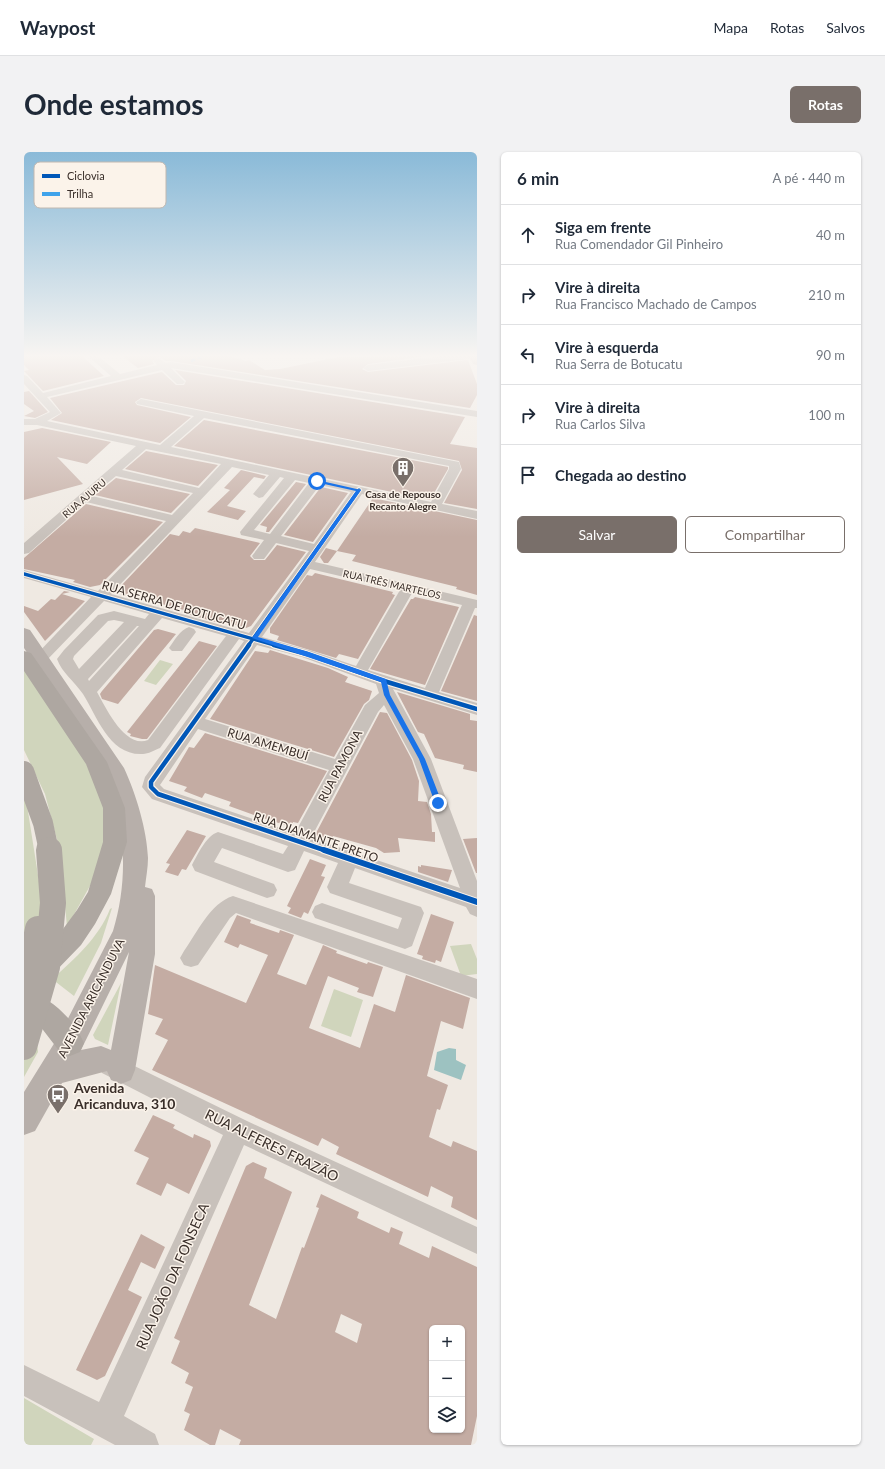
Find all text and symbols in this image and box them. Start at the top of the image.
text: Waypost [20,16,95,39]
text: Mapa [713,19,748,36]
text: Rotas [770,19,804,36]
text: Salvos [826,19,865,36]
button: Rotas [790,86,861,123]
text: Onde estamos [24,87,204,121]
legend [34,162,166,208]
text: 6 min [517,168,559,189]
text: Ciclovia [67,169,105,182]
text: A pé · 440 m [772,170,845,186]
text: Trilha [67,187,93,200]
text: Siga em frente [555,218,651,236]
icon: ahead [517,224,539,246]
text: 40 m [816,227,845,243]
text: Rua Comendador Gil Pinheiro [555,236,723,252]
text: Vire à direita [555,278,640,296]
icon: right [517,284,539,306]
text: 210 m [808,287,845,303]
text: Rua Francisco Machado de Campos [555,296,757,312]
text: Vire à esquerda [555,338,659,356]
icon: left [517,344,539,366]
text: 90 m [816,347,845,363]
text: Rua Serra de Botucatu [555,356,682,372]
text: Vire à direita [555,398,640,416]
icon: right [517,404,539,426]
text: 100 m [808,407,845,423]
text: Rua Carlos Silva [555,416,645,432]
building icon: Casa de Repouso Recanto Alegre [390,455,416,488]
icon: arrive [517,464,539,486]
text: Chegada ao destino [555,466,686,484]
route start [308,472,326,490]
street label: RUA AJURU [60,476,108,520]
place label: Casa de Repouso Recanto Alegre [365,488,441,512]
button: Salvar [517,516,677,553]
button: Compartilhar [685,516,845,553]
street label: RUA TRÊS MARTELOS [342,567,442,601]
street label: RUA SERRA DE BOTUCATU [100,577,248,633]
street label: RUA AMEMBUÍ [226,725,311,764]
street label: RUA PAMONA [315,727,366,805]
route end [429,794,447,812]
street label: RUA DIAMANTE PRETO [252,809,381,866]
street label: AVENIDA ARICANDUVA [54,935,128,1060]
place label: Avenida Aricanduva, 310 [73,1079,175,1112]
bus stop icon: Avenida Aricanduva, 310 [45,1082,71,1115]
street label: RUA ALFERES FRAZÃO [202,1105,342,1185]
street label: RUA JOÃO DA FONSECA [132,1200,212,1352]
map controls [429,1325,465,1433]
button: + [429,1325,465,1361]
button: − [429,1361,465,1397]
button: layers [429,1397,465,1433]

